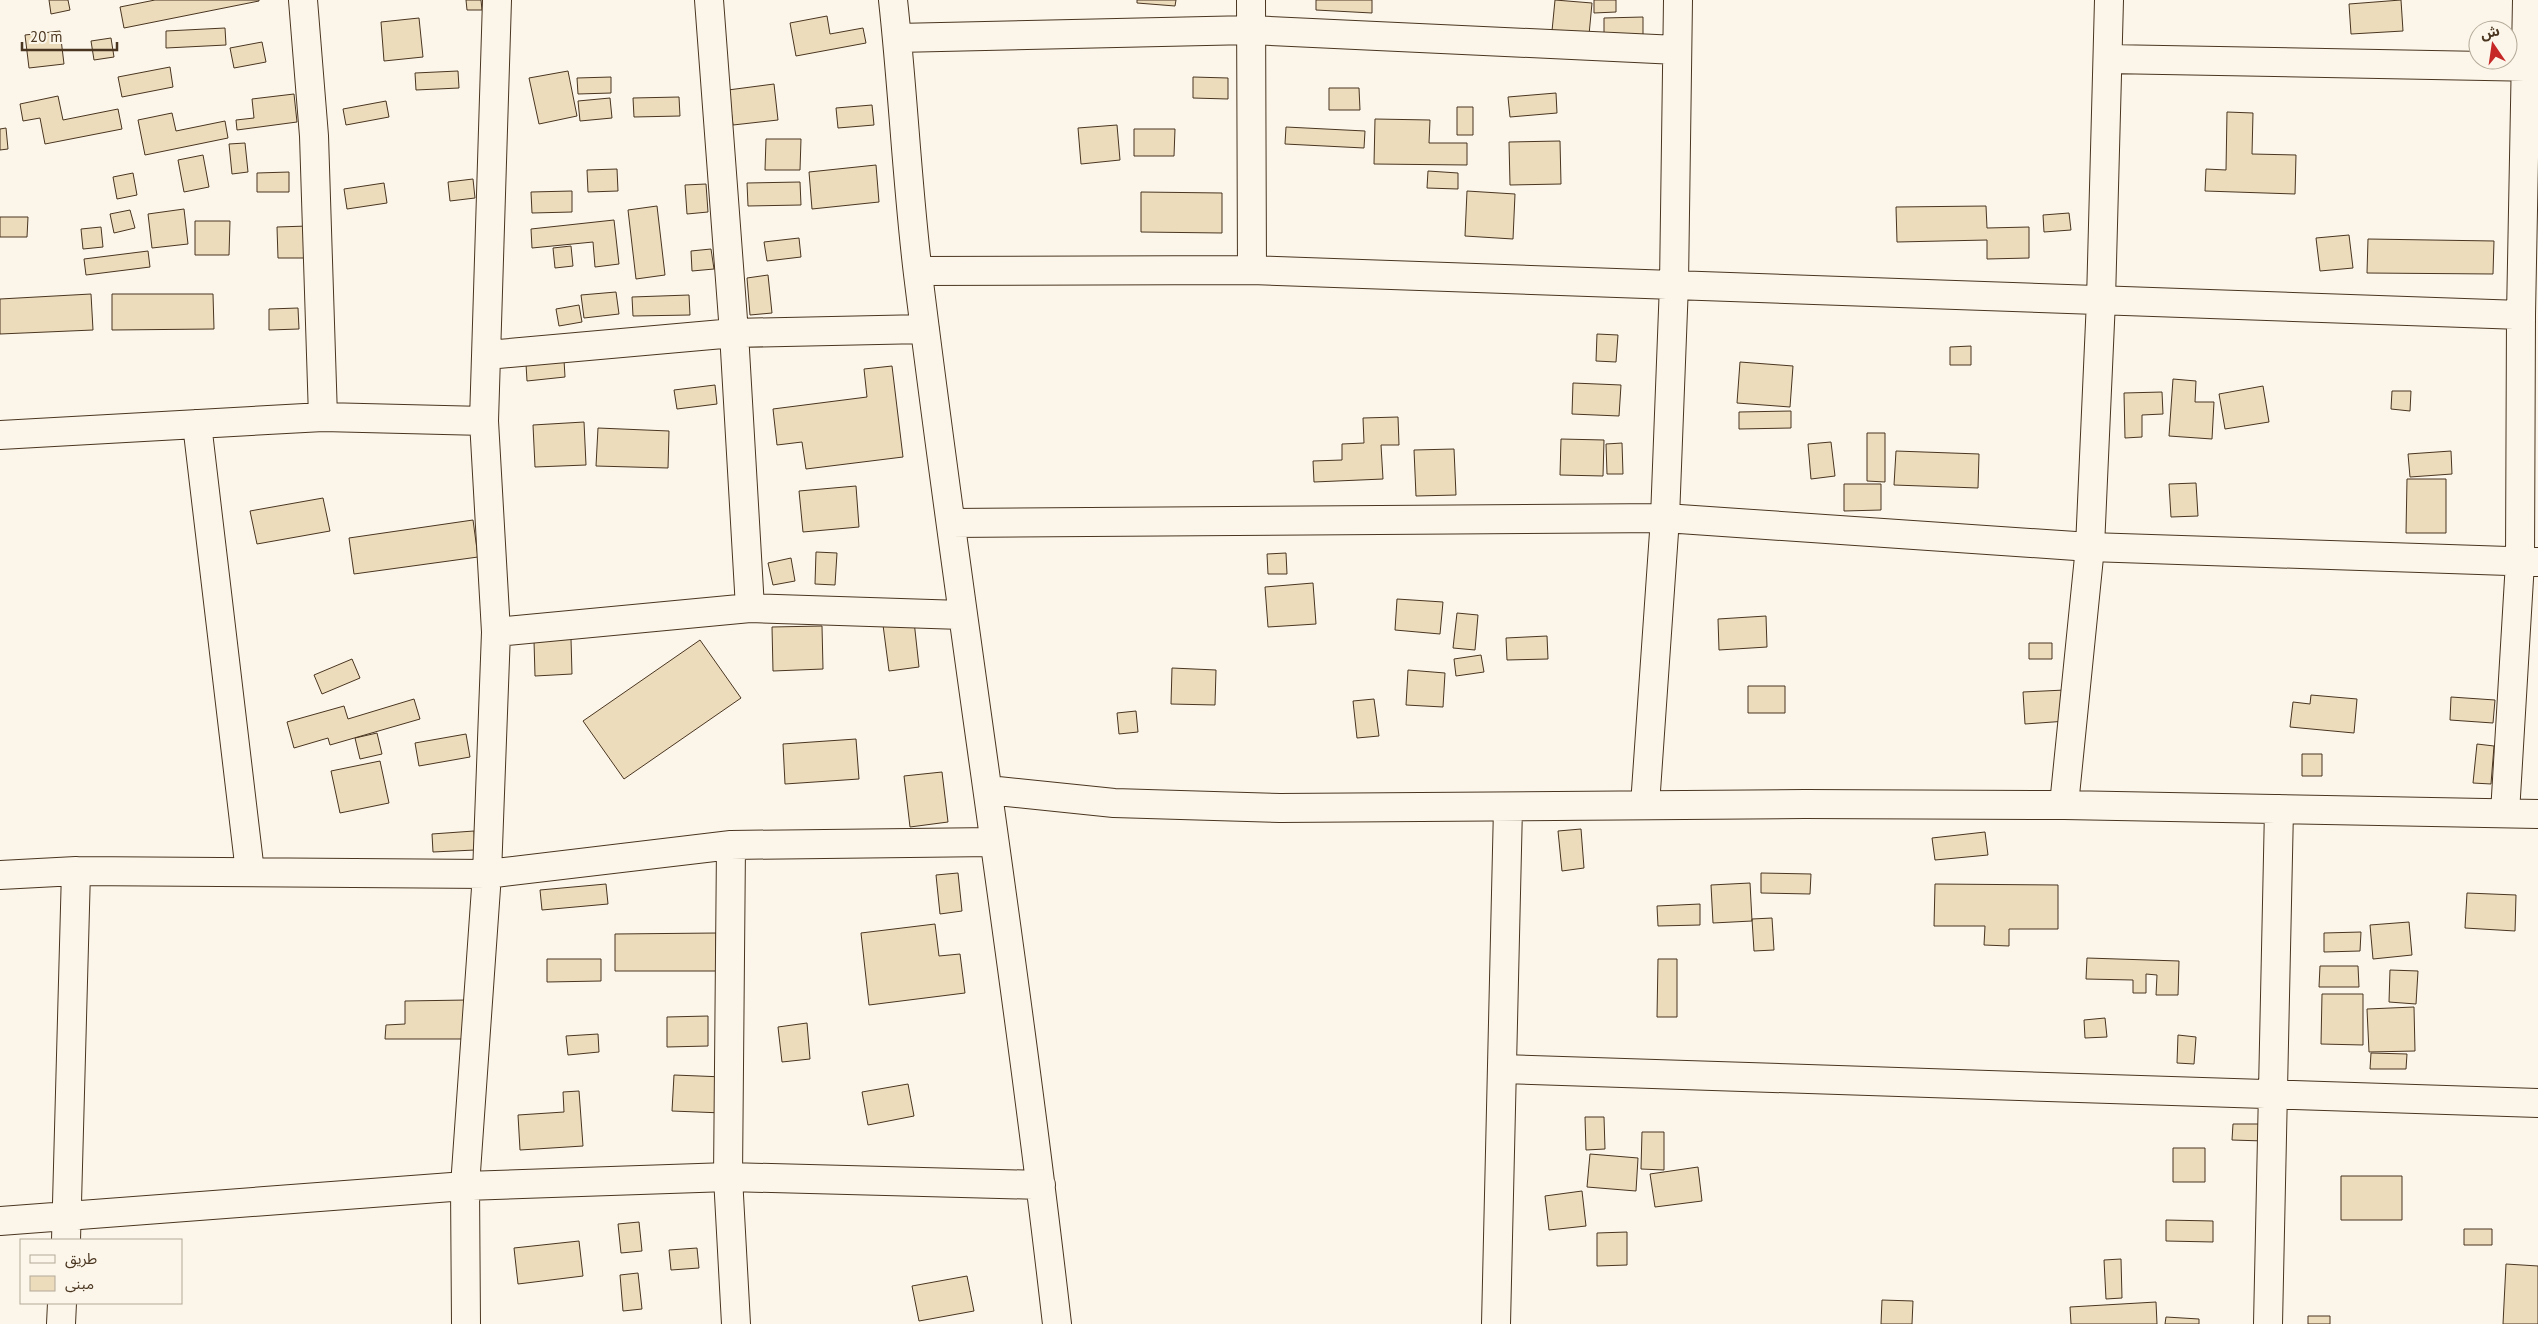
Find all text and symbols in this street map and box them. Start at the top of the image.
scale bar [22,20,118,52]
north arrow [2468,20,2518,70]
text: ش [2479,21,2501,43]
text: 20 m [30,27,63,46]
legend [20,1239,182,1304]
text: طريق [65,1249,97,1269]
text: مبنى [65,1274,94,1293]

